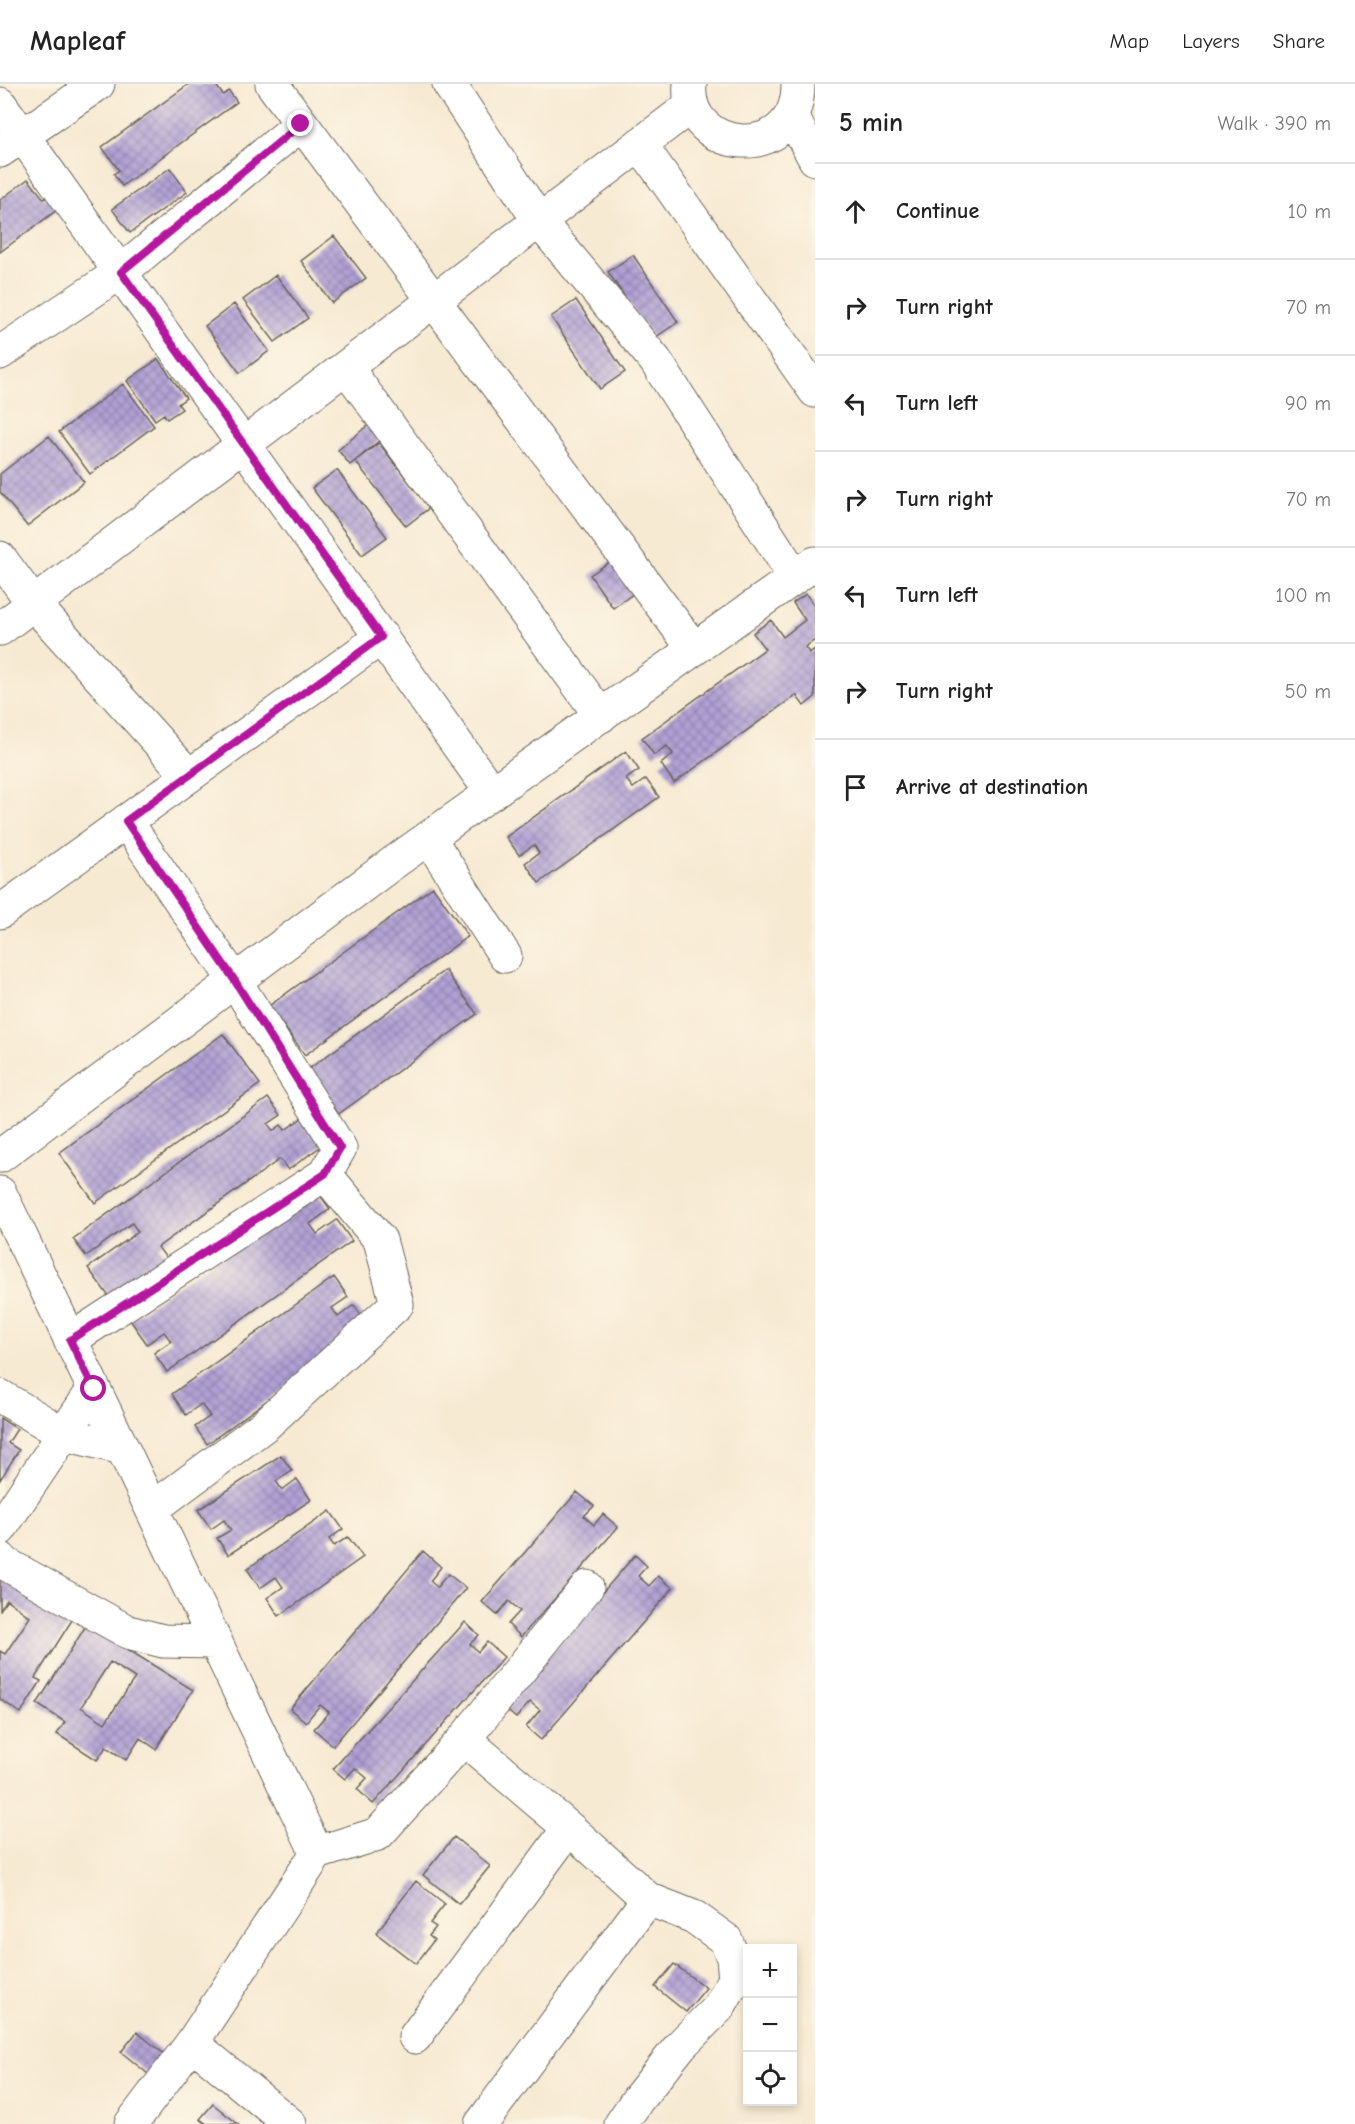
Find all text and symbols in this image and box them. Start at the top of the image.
text: Mapleaf [30,25,125,57]
text: Map [1110,29,1149,53]
text: Layers [1182,29,1240,53]
text: Share [1273,29,1325,53]
text: 5 min [839,108,903,138]
route end [287,110,313,136]
text: Walk · 390 m [1218,112,1331,135]
icon: ahead [839,195,872,228]
text: Continue [896,198,979,224]
text: 10 m [1288,200,1331,223]
icon: right [839,291,872,324]
text: Turn right [896,294,993,320]
text: 70 m [1286,296,1331,319]
icon: left [839,387,872,420]
text: Turn left [896,390,978,416]
text: 90 m [1285,392,1331,415]
icon: right [839,483,872,516]
text: Turn right [896,486,993,512]
text: 70 m [1286,488,1331,511]
icon: left [839,579,872,612]
text: Turn left [896,582,978,608]
text: 100 m [1276,584,1331,607]
icon: right [839,675,872,708]
text: Turn right [896,678,993,704]
text: 50 m [1285,680,1331,703]
icon: arrive [839,771,872,804]
text: Arrive at destination [896,774,1088,800]
route start [80,1375,106,1401]
map controls [743,1944,797,2106]
button: + [743,1944,797,1998]
button: − [743,1998,797,2052]
button: locate [743,2052,797,2106]

